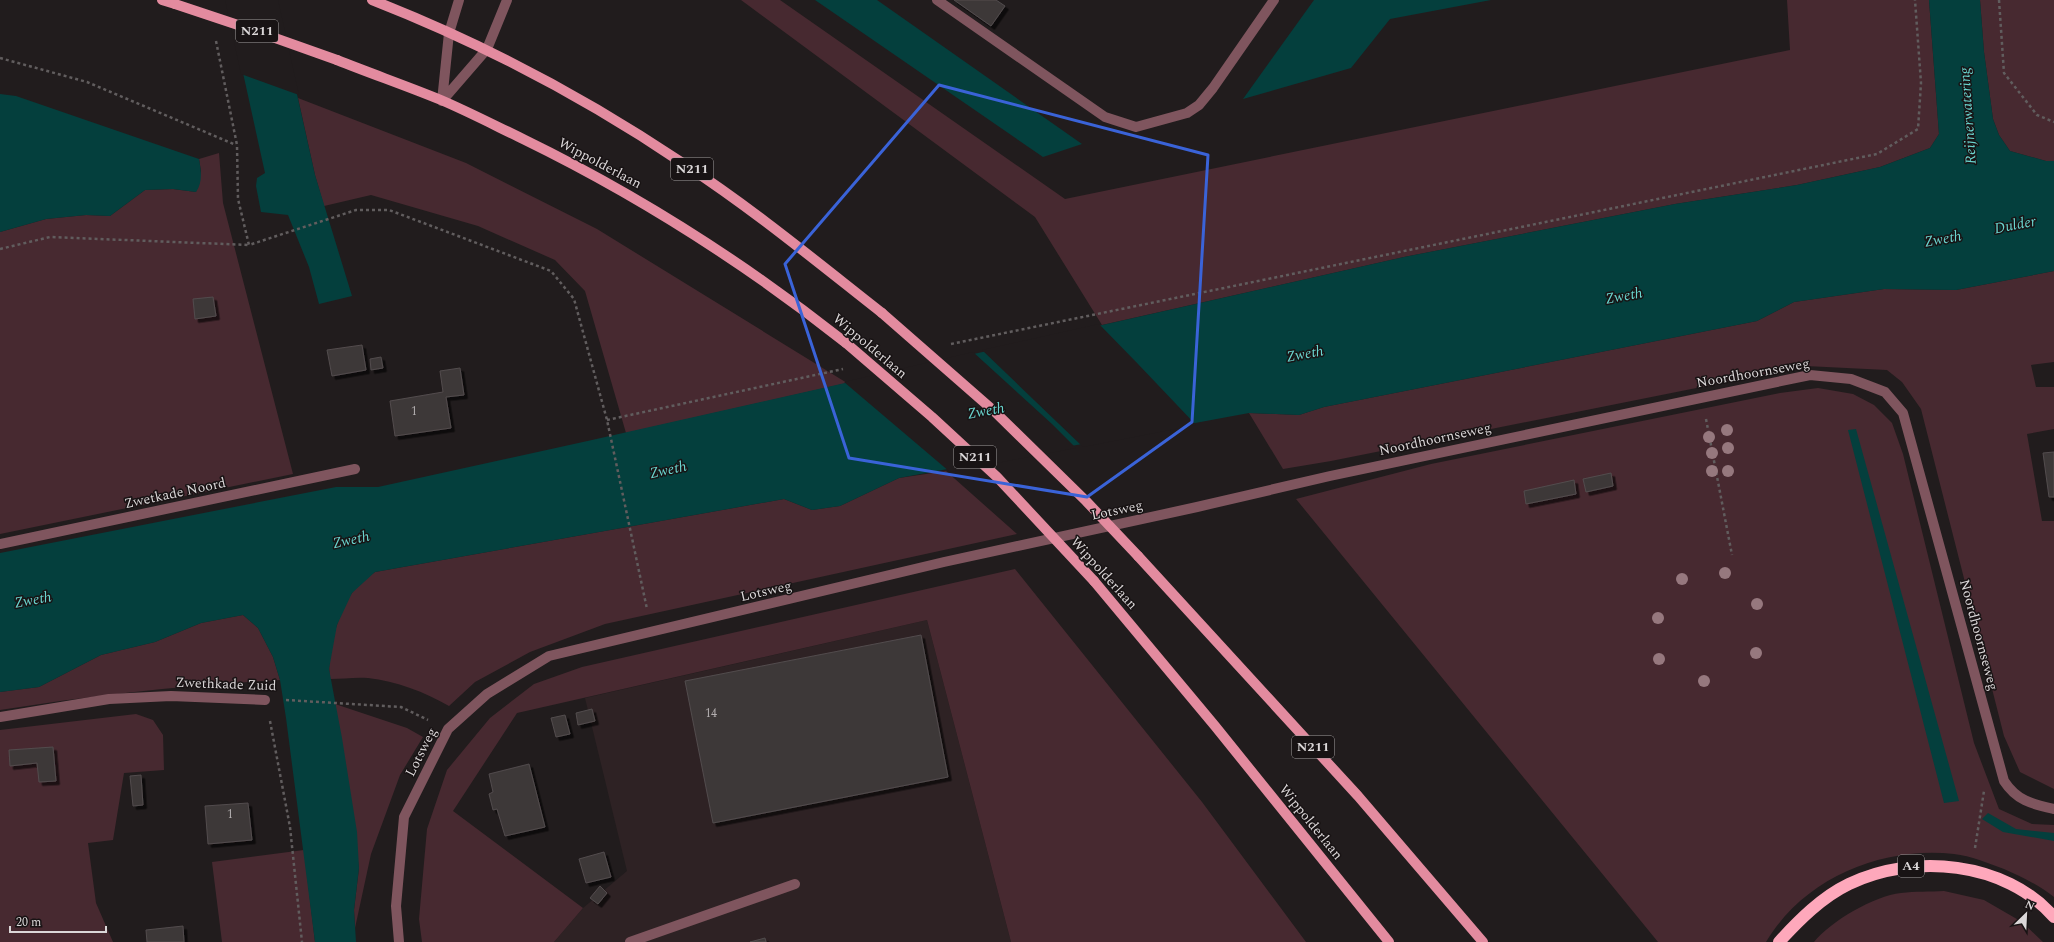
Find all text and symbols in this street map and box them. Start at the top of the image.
road number: N211 [236,20,278,42]
water label: Reijnerwatering [1953,66,1983,165]
street label: Wippolderlaan [555,132,645,194]
road number: N211 [671,158,713,180]
water label: Dulder [1992,210,2039,240]
water label: Zweth [1923,224,1964,254]
water label: Zweth [1604,281,1645,311]
street label: Wippolderlaan [828,308,912,384]
water label: Zweth [1285,339,1326,369]
street label: Noordhoornseweg [1695,353,1811,393]
water label: Zweth [966,396,1007,426]
house number: 1 [411,402,417,421]
street label: Noordhoornseweg [1377,417,1493,461]
road number: N211 [954,446,996,468]
water label: Zweth [647,455,689,485]
street label: Zwetkade Noord [122,472,228,514]
street label: Lotsweg [1089,494,1145,526]
water label: Zweth [330,525,372,555]
street label: Wippolderlaan [1066,532,1142,614]
street label: Lotsweg [738,575,794,607]
street label: Noordhoornseweg [1954,577,2004,693]
water label: Zweth [13,585,54,615]
street label: Zwethkade Zuid [175,672,277,696]
house number: 14 [705,704,717,723]
street label: Lotsweg [400,724,442,780]
road number: N211 [1292,736,1334,758]
street label: Wippolderlaan [1274,780,1348,864]
house number: 1 [227,805,233,824]
road number: A4 [1898,855,1924,877]
north arrow [2006,894,2046,934]
text: N [2022,896,2037,915]
scale bar [10,908,106,934]
text: 20 m [16,913,41,932]

